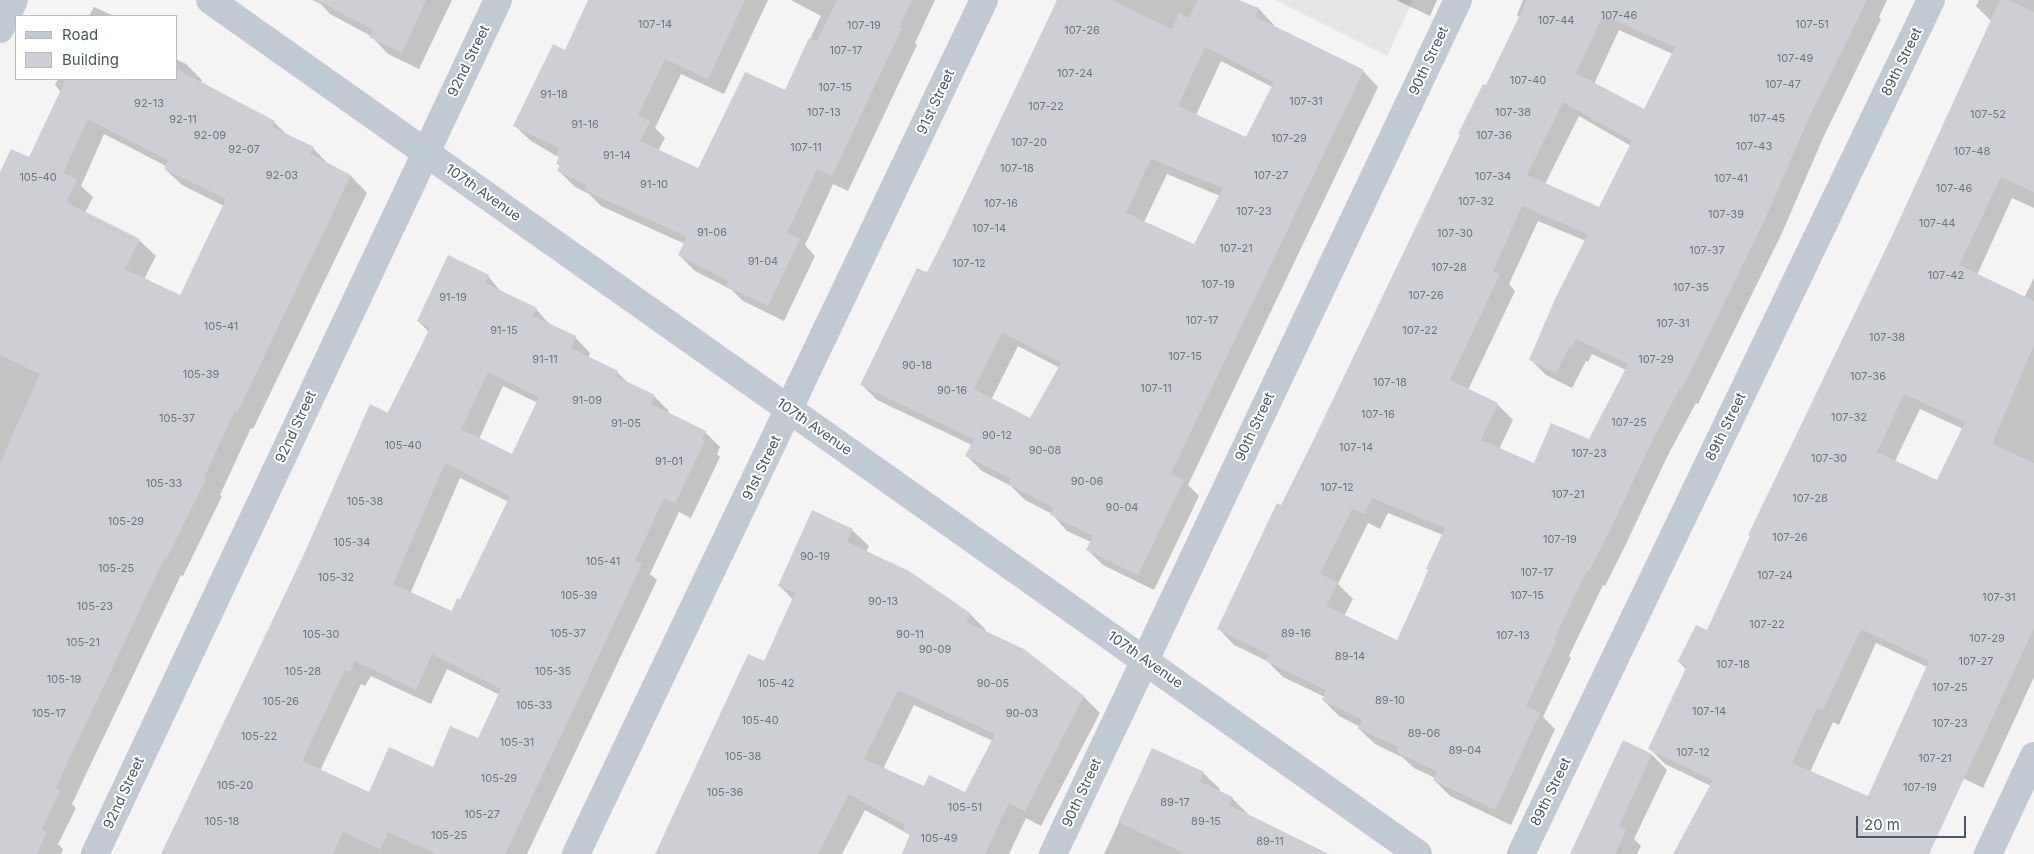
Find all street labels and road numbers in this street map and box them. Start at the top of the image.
street label: 92nd Street [444,22,494,100]
street label: 90th Street [1406,24,1452,98]
street label: 89th Street [1878,25,1926,99]
street label: 91st Street [914,67,958,137]
street label: 107th Avenue [442,161,524,225]
street label: 92nd Street [272,388,320,466]
street label: 90th Street [1232,390,1278,464]
street label: 89th Street [1702,390,1750,464]
street label: 107th Avenue [773,395,855,459]
street label: 91st Street [739,433,785,503]
street label: 107th Avenue [1104,628,1186,692]
street label: 92nd Street [100,754,148,832]
street label: 89th Street [1527,755,1575,829]
street label: 90th Street [1059,756,1105,830]

